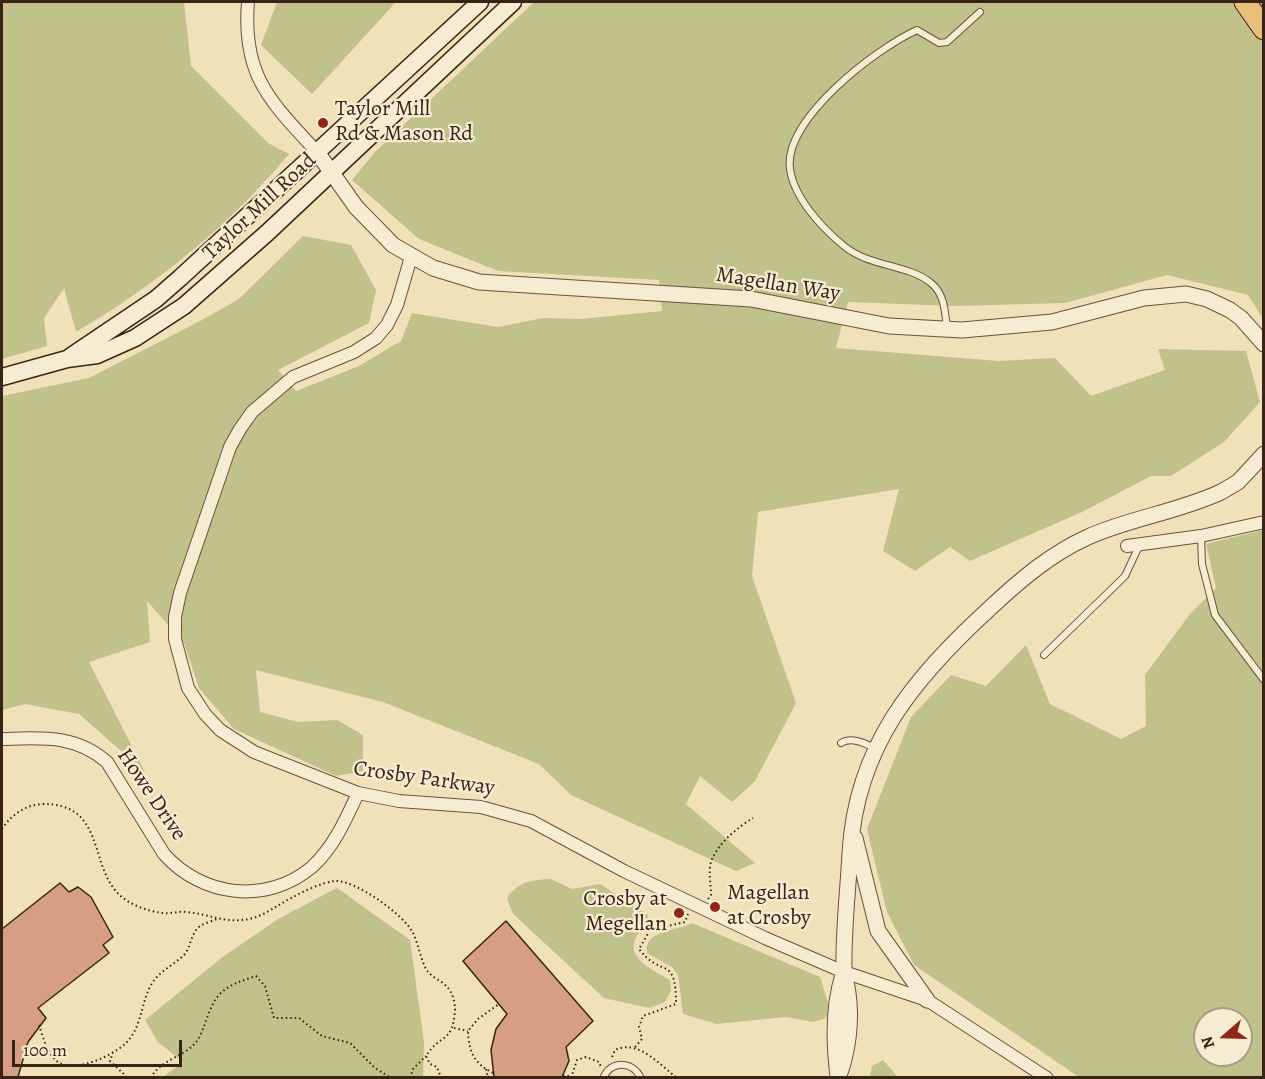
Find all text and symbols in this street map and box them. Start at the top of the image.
place label: Taylor Mill Rd & Mason Rd [335,97,473,148]
marker: Taylor Mill Rd & Mason Rd [316,116,330,130]
street label: Taylor Mill Road [198,148,322,266]
street label: Magellan Way [714,262,842,308]
street label: Howe Drive [111,744,191,846]
street label: Crosby Parkway [352,756,496,802]
place label: Magellan at Crosby [727,881,811,932]
place label: Crosby at Megellan [583,887,667,938]
marker: Magellan at Crosby [708,900,722,914]
marker: Crosby at Megellan [672,906,686,920]
north arrow [1193,1007,1253,1067]
scale bar [15,1028,184,1066]
text: N [1196,1033,1220,1052]
text: 100 m [23,1038,67,1062]

